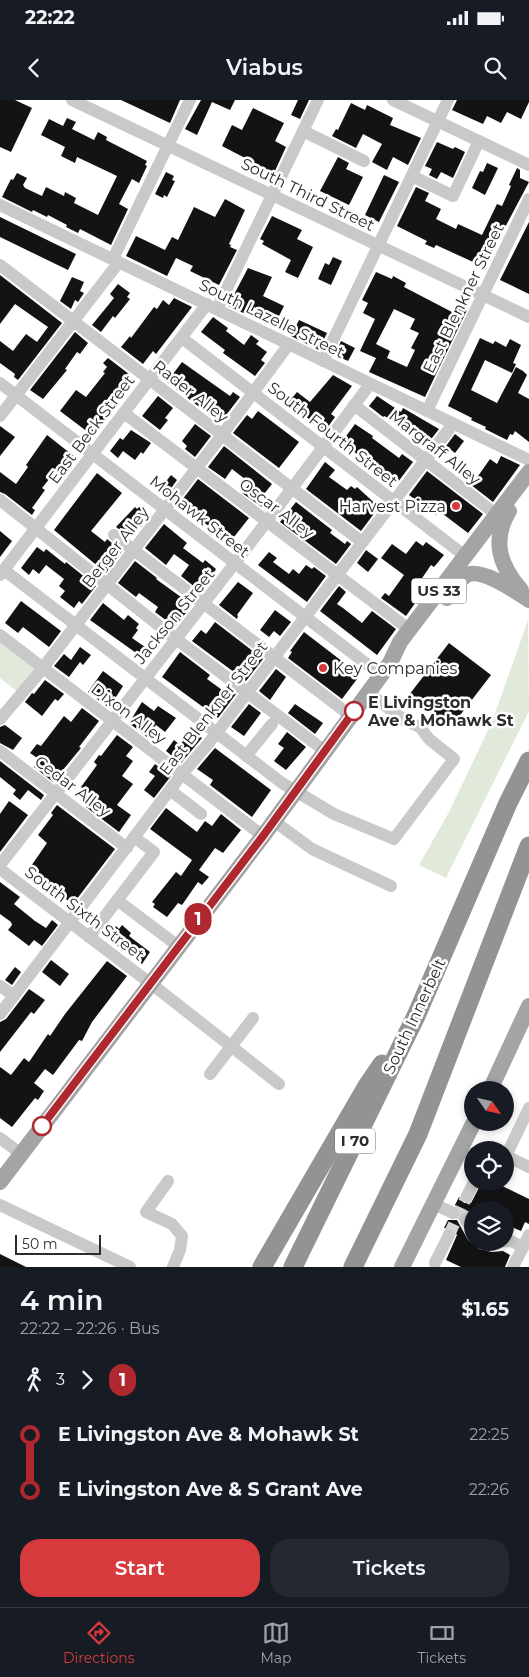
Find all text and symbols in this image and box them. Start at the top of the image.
text: 22:22 [25,6,75,29]
icon: back [20,54,48,82]
text: Viabus [226,54,303,81]
icon: search [481,54,509,82]
street label: South Third Street [238,154,378,235]
street label: East Blenkner Street [419,220,508,376]
street label: South Lazelle Street [196,275,348,362]
street label: Rader Alley [149,356,232,427]
street label: East Beck Street [44,371,139,487]
street label: South Fourth Street [264,378,402,491]
street label: Margraff Alley [385,406,484,489]
street label: Mohawk Street [146,471,254,562]
street label: Oscar Alley [236,474,318,543]
place label: Harvest Pizza [339,497,446,516]
marker: Harvest Pizza [450,500,462,512]
street label: Berger Alley [78,503,153,592]
street label: Jackson Street [130,565,219,668]
road number: US 33 [412,578,466,604]
street label: East Blenkner Street [155,637,272,779]
place label: Key Companies [333,659,457,678]
marker: Key Companies [317,662,329,674]
street label: Dixon Alley [87,679,170,748]
place label: E Livingston Ave & Mohawk St [367,693,514,730]
marker: E Livingston Ave & Mohawk St [344,701,364,721]
street label: Cedar Alley [31,752,115,821]
street label: South Sixth Street [21,862,149,965]
line badge: 1 [182,903,214,935]
text: 1 [194,908,202,930]
street label: South Innerbelt [379,955,450,1077]
north arrow [464,1081,514,1131]
map controls [464,1081,514,1251]
unlabelled marker [32,1116,52,1136]
road number: I 70 [335,1128,375,1154]
button: locate [464,1141,514,1191]
button: layers [464,1201,514,1251]
scale bar [15,1232,101,1255]
text: 50 m [22,1235,58,1253]
text: 4 min [20,1283,104,1317]
text: $1.65 [461,1298,509,1321]
text: 22:22 – 22:26 · Bus [20,1319,160,1338]
icon: walk [20,1366,48,1394]
icon: forward [73,1366,101,1394]
text: 1 [119,1369,126,1391]
text: 3 [56,1370,65,1389]
text: E Livingston Ave & Mohawk St [58,1423,359,1446]
text: 22:25 [469,1425,509,1444]
text: E Livingston Ave & S Grant Ave [58,1478,363,1501]
text: 22:26 [469,1480,509,1499]
button: Start [20,1539,260,1597]
button: Tickets [270,1539,509,1597]
tab: Directions [63,1619,135,1667]
tab: Map [260,1619,292,1667]
tab: Tickets [417,1619,466,1667]

